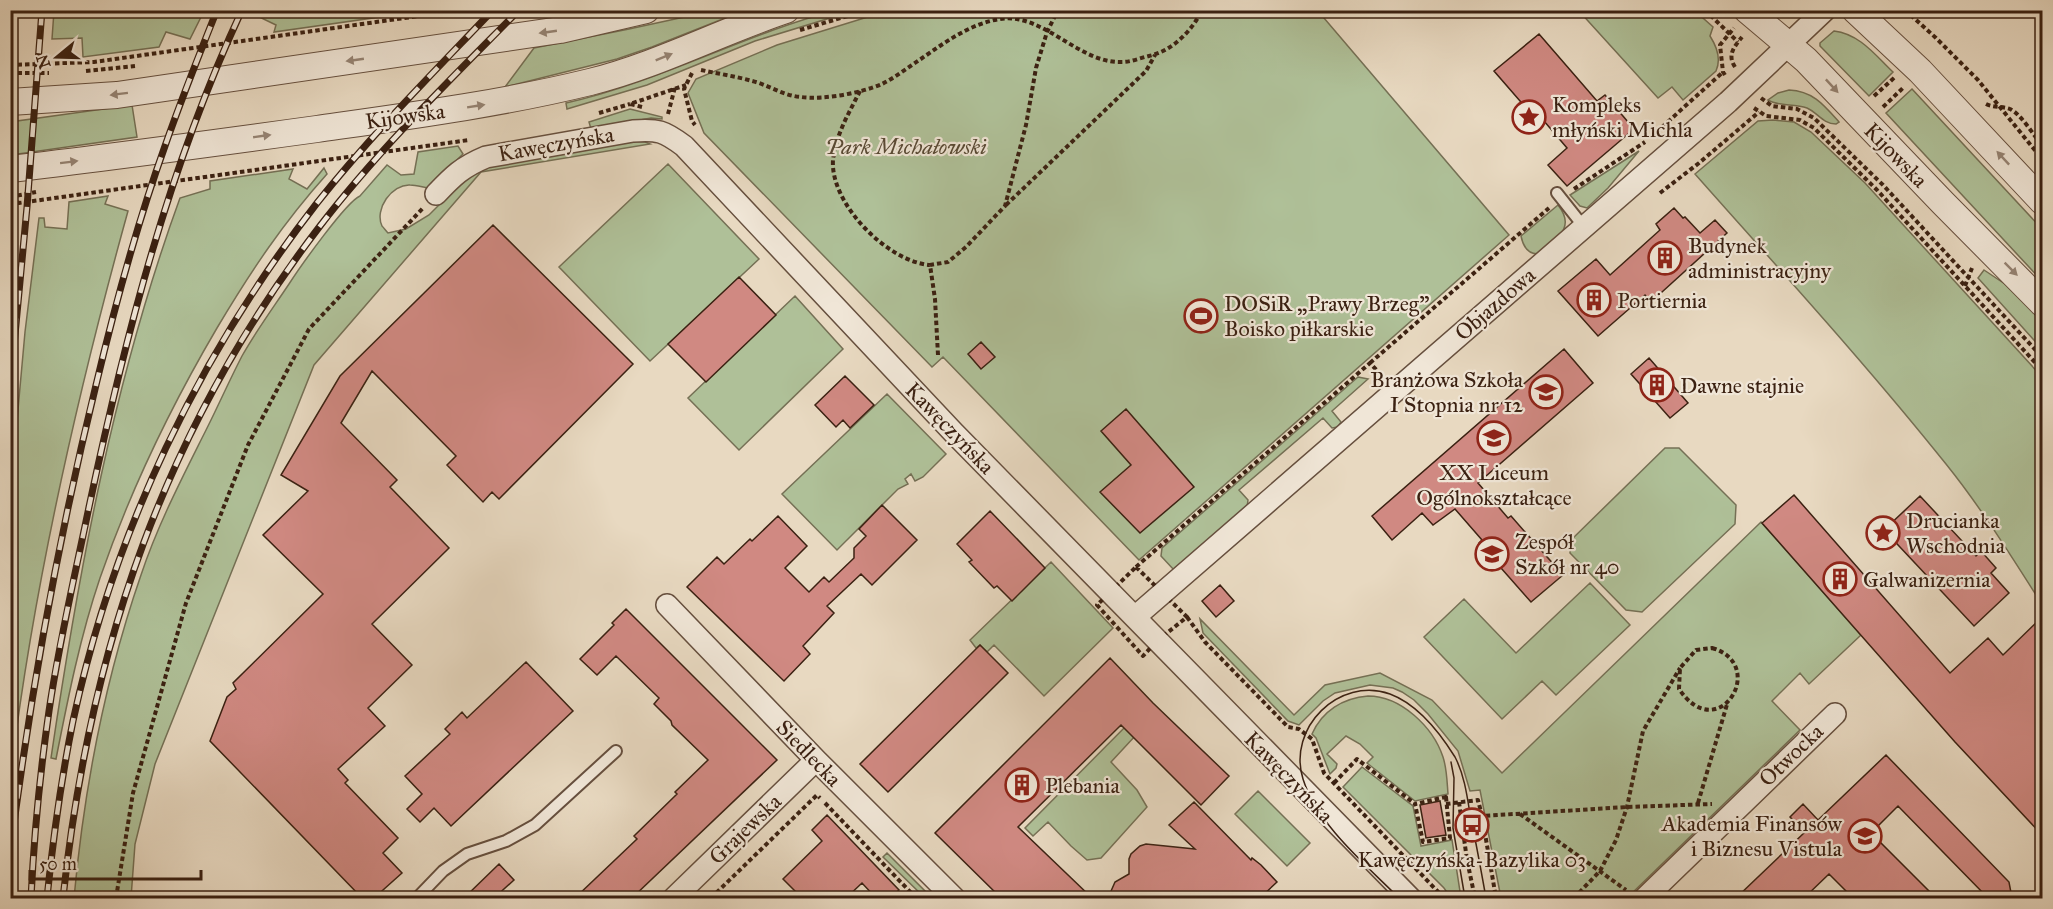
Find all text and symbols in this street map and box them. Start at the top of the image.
north arrow [27,27,87,87]
one-way arrow [538,27,557,36]
text: N [32,52,54,71]
one-way arrow [655,52,673,61]
one-way arrow [345,55,364,64]
one-way arrow [1824,79,1838,93]
one-way arrow [110,89,129,99]
place label: Kompleks młyński Michla [1552,91,1693,143]
street label: Kijowska [363,97,447,135]
place icon: Kompleks młyński Michla [1511,99,1547,135]
one-way arrow [466,101,485,110]
street label: Kijowska [1858,117,1934,194]
street label: Kawęczyńska [496,120,617,167]
one-way arrow [253,132,272,141]
park label: Park Michałowski [825,133,987,160]
one-way arrow [1996,151,2010,166]
one-way arrow [59,157,78,167]
place label: Budynek administracyjny [1688,232,1832,284]
building icon: Budynek administracyjny [1647,240,1683,276]
street label: Objazdowa [1449,261,1541,346]
one-way arrow [2003,262,2017,276]
building icon: Portiernia [1576,282,1612,318]
place label: Portiernia [1617,287,1708,314]
place label: DOSiR „Prawy Brzeg” Boisko piłkarskie [1224,290,1430,342]
sports icon: DOSiR „Prawy Brzeg” Boisko piłkarskie [1183,298,1219,334]
place label: Branżowa Szkoła I Stopnia nr 12 [1370,366,1524,418]
building icon: Dawne stajnie [1639,367,1675,403]
place label: Dawne stajnie [1680,372,1804,399]
school or university icon: Branżowa Szkoła I Stopnia nr 12 [1528,374,1564,410]
street label: Kawęczyńska [900,376,1001,480]
school or university icon: XX Liceum Ogólnokształcące [1476,420,1512,456]
place label: XX Liceum Ogólnokształcące [1416,459,1572,511]
place label: Drucianka Wschodnia [1906,507,2006,559]
place icon: Drucianka Wschodnia [1865,515,1901,551]
place label: Zespół Szkół nr 40 [1515,528,1620,580]
school or university icon: Zespół Szkół nr 40 [1474,536,1510,572]
building icon: Galwanizernia [1822,561,1858,597]
place label: Galwanizernia [1863,566,1991,593]
street label: Siedlecka [771,714,848,793]
street label: Otwocka [1753,717,1829,792]
street label: Kawęczyńska [1239,725,1340,829]
building icon: Plebania [1004,767,1040,803]
place label: Plebania [1045,772,1121,799]
street label: Grajewska [703,788,787,870]
bus stop icon: Kawęczyńska-Bazylika 03 [1454,807,1490,843]
place label: Akademia Finansów i Biznesu Vistula [1661,810,1843,862]
school or university icon: Akademia Finansów i Biznesu Vistula [1847,818,1883,854]
scale bar [30,843,201,881]
place label: Kawęczyńska-Bazylika 03 [1358,846,1586,873]
text: 50 m [39,853,77,875]

